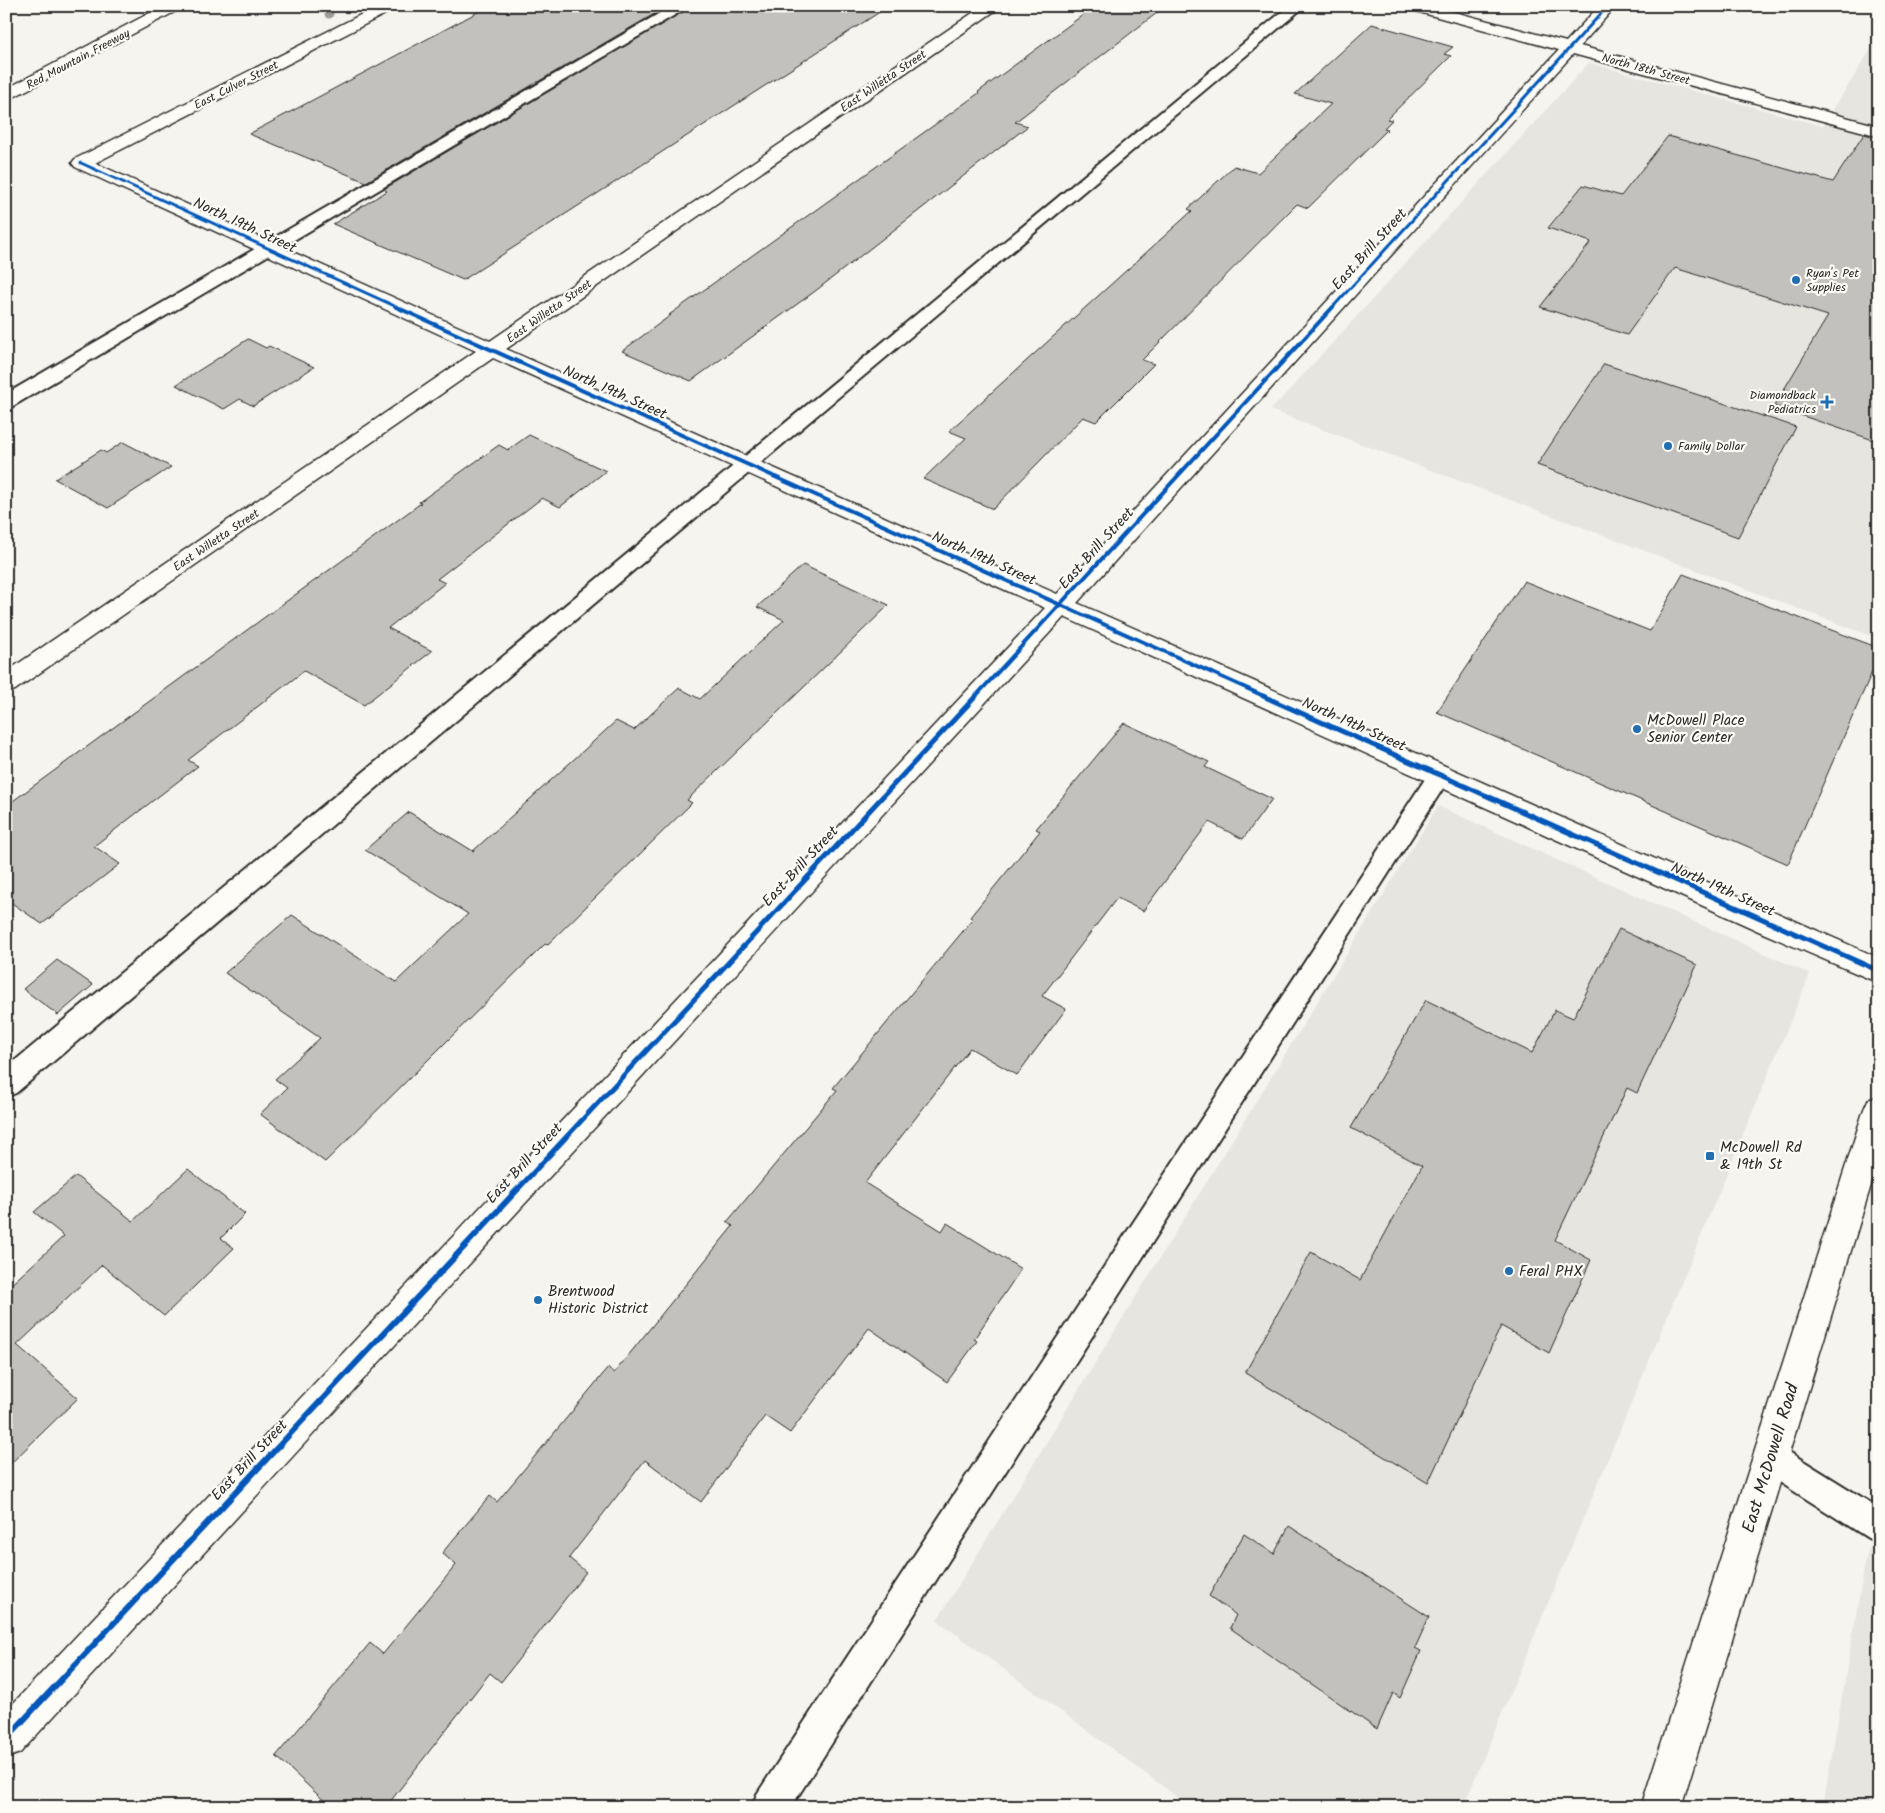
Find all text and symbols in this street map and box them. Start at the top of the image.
street label: Red Mountain Freeway [23,24,134,95]
street label: East Willetta Street [836,45,931,118]
street label: North 18th Street [1600,49,1692,90]
street label: East Culver Street [191,56,282,115]
street label: North 19th Street [189,191,300,260]
street label: East Brill Street [1326,203,1413,296]
place label: Ryan's Pet Supplies [1806,264,1859,297]
street label: East Willetta Street [503,274,596,348]
marker: Ryan's Pet Supplies [1790,274,1802,286]
street label: North 19th Street [559,359,671,427]
place label: Diamondback Pediatrics [1750,386,1816,419]
marker: Diamondback Pediatrics [1820,395,1834,409]
place label: Family Dollar [1678,437,1745,456]
marker: Family Dollar [1662,440,1674,452]
street label: East Brill Street [1053,502,1140,595]
street label: East Willetta Street [169,504,264,577]
street label: North 19th Street [928,525,1040,593]
street label: North 19th Street [1298,691,1410,759]
place label: McDowell Place Senior Center [1647,709,1745,750]
marker: McDowell Place Senior Center [1631,723,1643,735]
street label: East Brill Street [757,821,845,913]
street label: North 19th Street [1667,856,1779,924]
street label: East Brill Street [481,1118,569,1210]
place label: McDowell Rd & 19th St [1720,1136,1802,1177]
marker: McDowell Rd & 19th St [1704,1150,1716,1162]
place label: Feral PHX [1519,1260,1583,1284]
marker: Feral PHX [1503,1265,1515,1277]
place label: Brentwood Historic District [548,1280,648,1321]
marker: Brentwood Historic District [532,1294,544,1306]
street label: East McDowell Road [1735,1379,1808,1537]
street label: East Brill Street [206,1415,294,1507]

